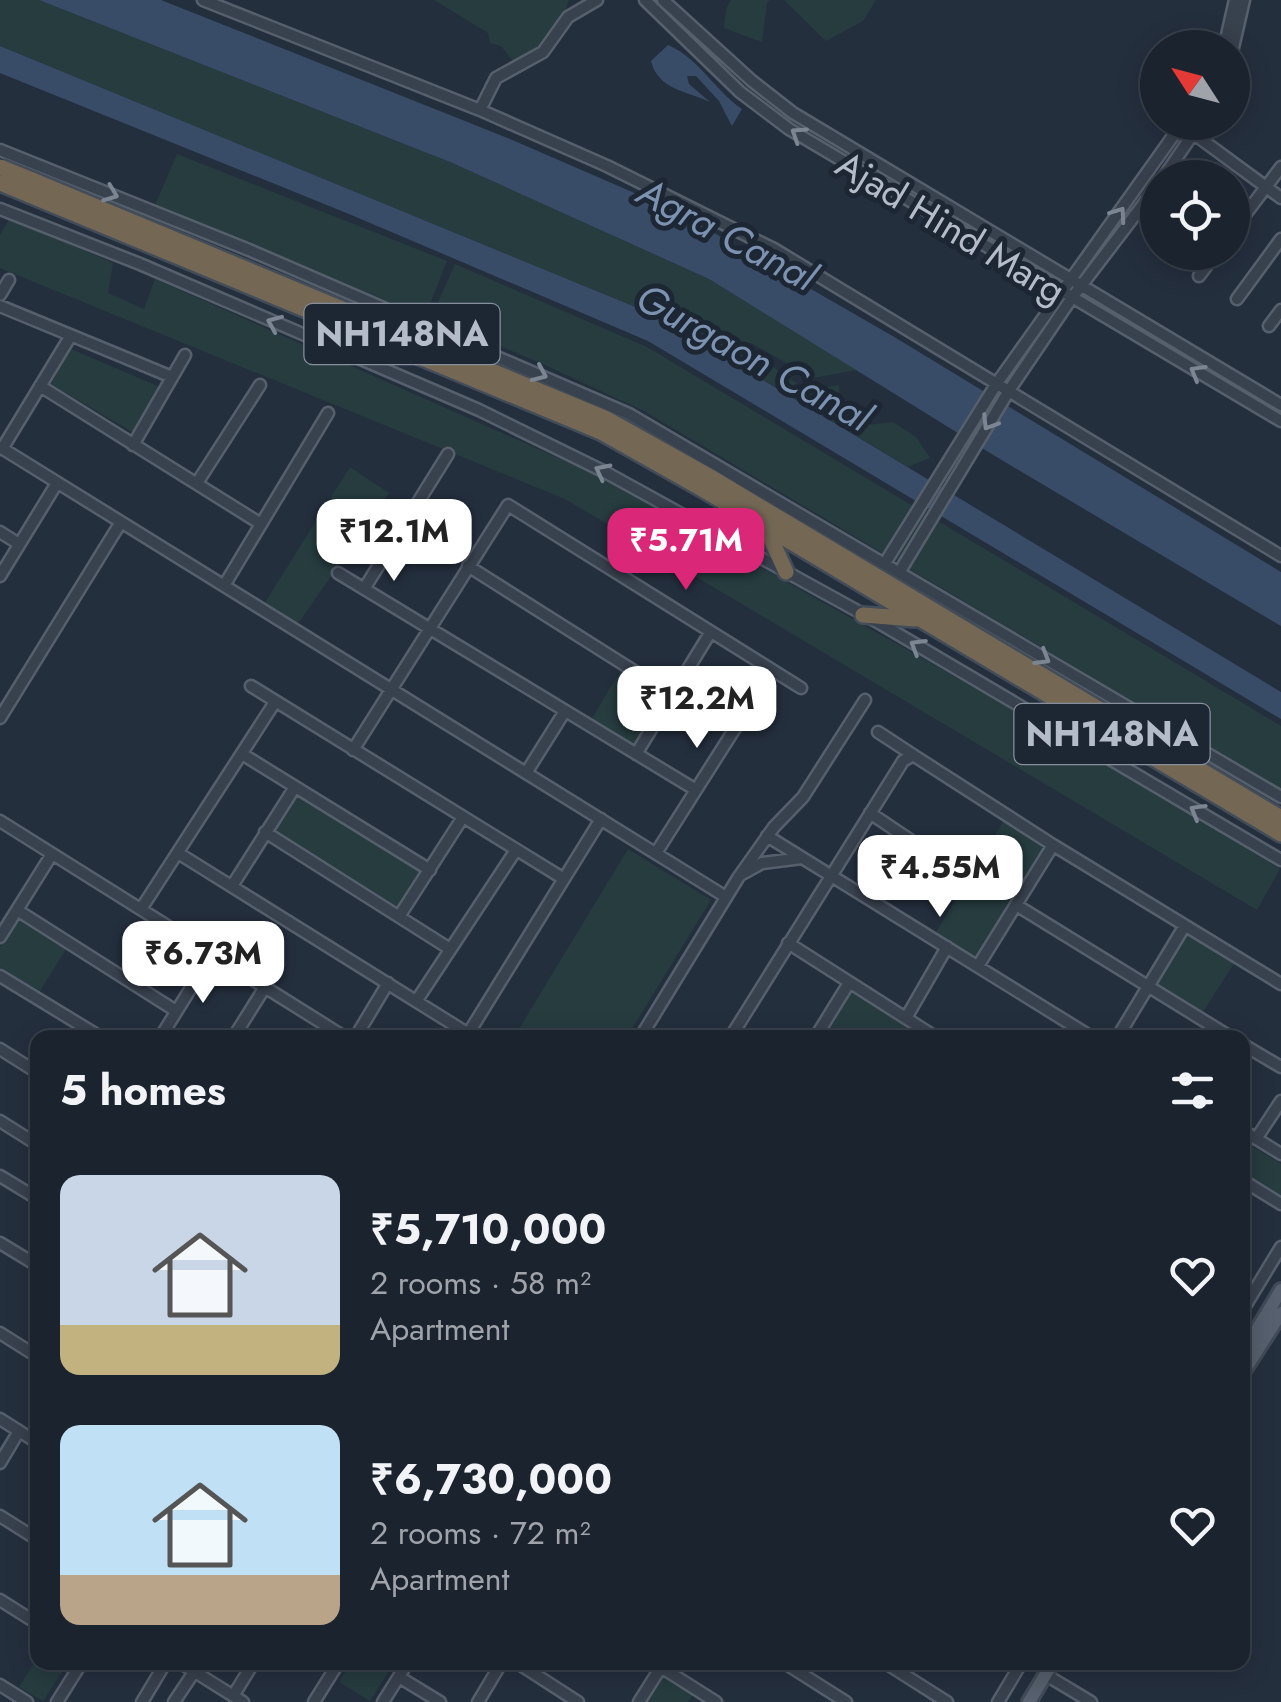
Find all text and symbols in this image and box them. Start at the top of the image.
north arrow [1140,30,1250,140]
map controls [1140,30,1250,270]
one-way arrow [790,127,808,146]
street label: Ajad Hind Marg [826,137,1076,317]
button: locate [1140,160,1250,270]
water label: Agra Canal [626,162,829,306]
one-way arrow [102,182,119,203]
one-way arrow [1107,206,1125,225]
water label: Gurgaon Canal [626,268,884,447]
road number: NH148NA [304,304,500,364]
one-way arrow [266,315,284,335]
one-way arrow [530,362,548,382]
one-way arrow [1190,365,1208,385]
one-way arrow [982,412,1001,430]
one-way arrow [595,464,613,483]
pin: ₹12.1M [313,499,475,584]
text: ₹12.1M [339,508,449,554]
pin: ₹5.71M [605,508,767,593]
text: ₹5.71M [629,517,743,563]
one-way arrow [910,639,928,658]
one-way arrow [1032,646,1050,665]
pin: ₹12.2M [616,666,778,751]
text: ₹12.2M [639,675,755,721]
road number: NH148NA [1014,704,1210,764]
one-way arrow [1190,803,1208,823]
pin: ₹4.55M [859,835,1021,920]
text: ₹4.55M [880,844,1000,890]
pin: ₹6.73M [122,921,284,1006]
text: ₹6.73M [144,930,262,976]
text: 5 homes [60,1060,226,1121]
icon: filters [1165,1063,1220,1118]
text: ₹5,710,000 [370,1199,606,1260]
icon: home [140,1215,260,1335]
icon: heart [1165,1248,1220,1303]
text: 2 rooms · 58 m² [370,1260,591,1306]
text: Apartment [370,1306,509,1352]
text: ₹6,730,000 [370,1449,612,1510]
icon: home [140,1465,260,1585]
icon: heart [1165,1498,1220,1553]
text: 2 rooms · 72 m² [370,1510,591,1556]
text: Apartment [370,1556,509,1602]

